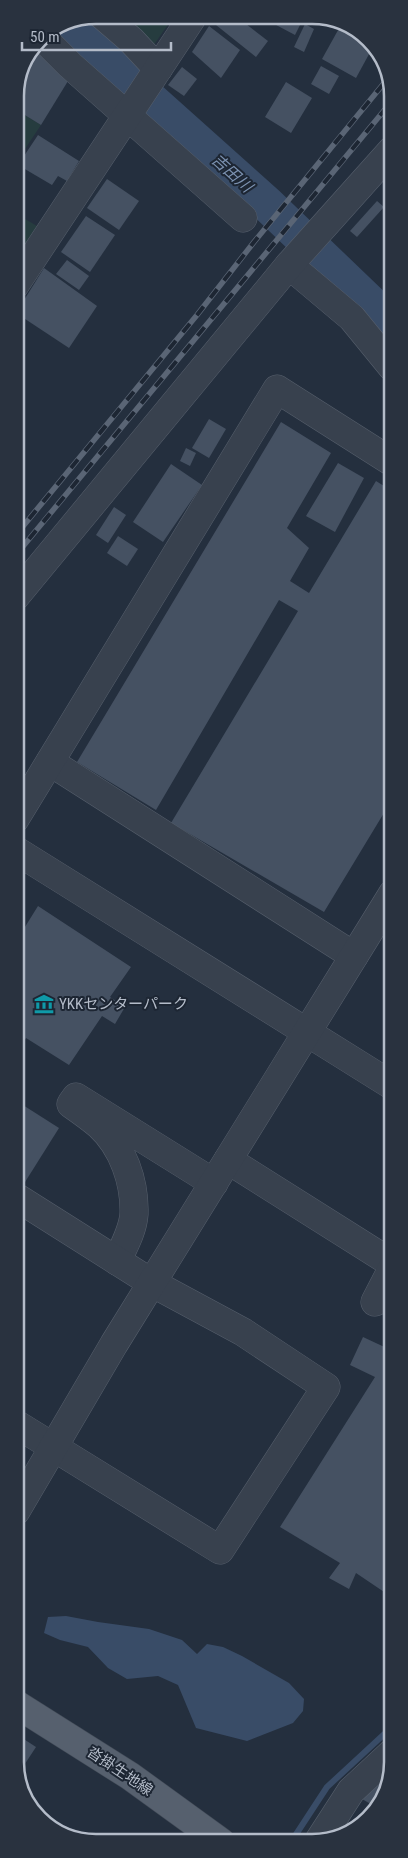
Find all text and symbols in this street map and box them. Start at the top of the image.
scale bar [22,20,171,52]
text: 50 m [30,28,60,46]
water label: 吉田川 [208,150,258,197]
museum icon: YKKセンターパーク [33,993,55,1015]
place label: YKKセンターパーク [59,995,188,1013]
street label: 沓掛生地線 [84,1743,156,1799]

